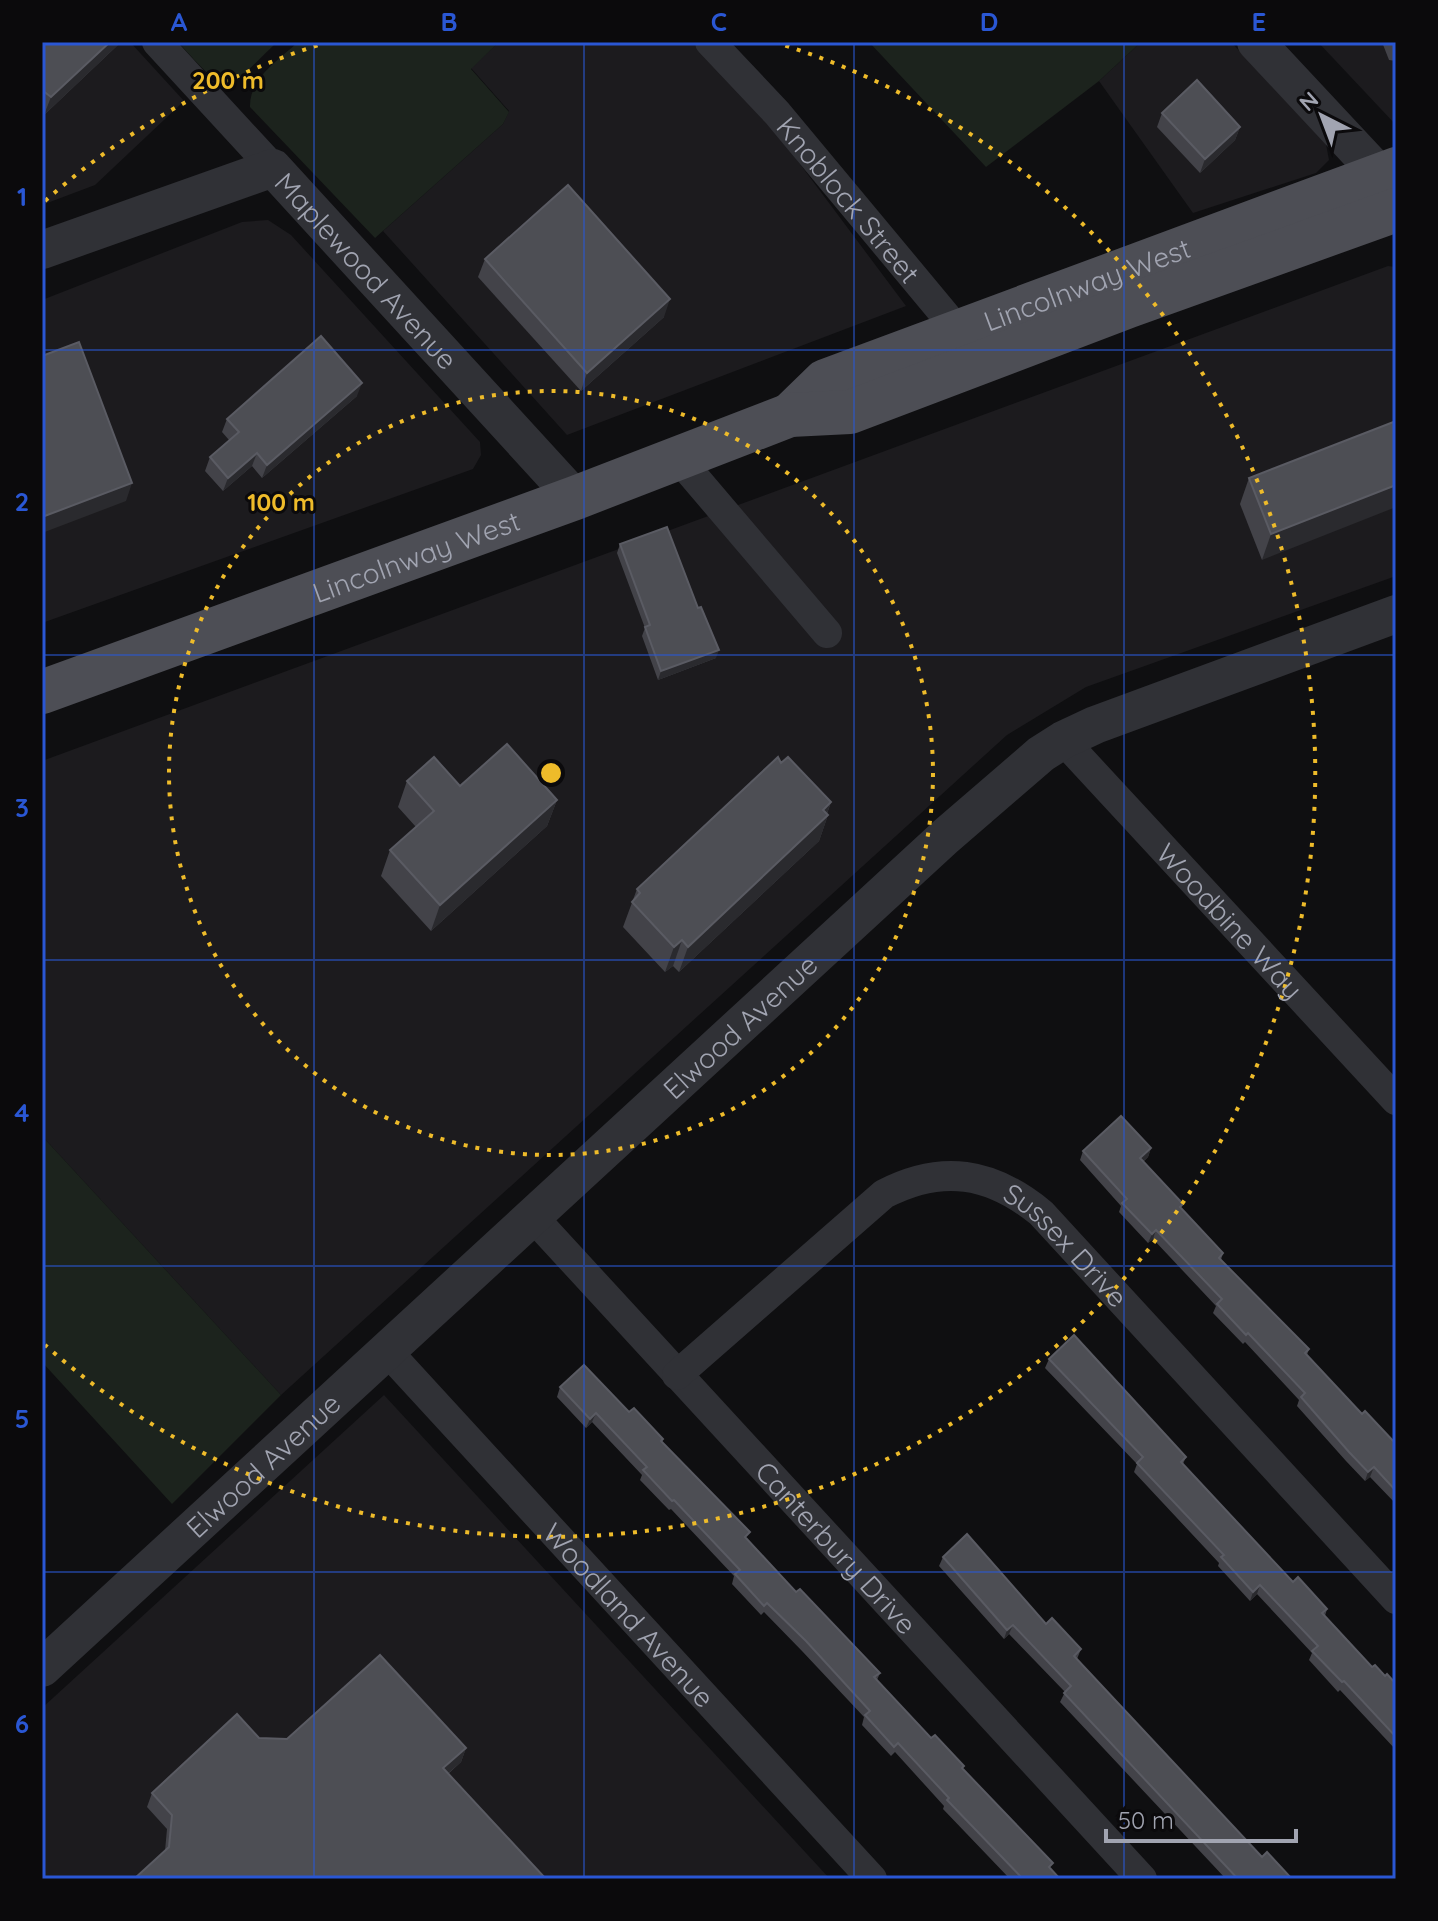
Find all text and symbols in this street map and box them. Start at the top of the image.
text: A [171,5,188,38]
text: B [440,5,458,38]
text: C [711,5,727,38]
text: D [980,5,998,38]
text: E [1252,5,1266,38]
text: 200 m [192,65,264,95]
north arrow [1282,76,1362,156]
text: N [1293,85,1324,117]
street label: Knoblock Street [770,109,928,290]
street label: Maplewood Avenue [268,165,466,376]
text: 1 [17,180,27,213]
street label: Lincolnway West [978,229,1195,338]
text: 2 [15,485,29,518]
text: 100 m [247,487,315,517]
street label: Lincolnway West [308,502,524,610]
centre of rings [537,759,565,787]
text: 3 [15,791,29,824]
street label: Woodbine Way [1149,835,1311,1006]
street label: Elwood Avenue [655,946,824,1106]
text: 4 [14,1096,30,1129]
street label: Sussex Drive [998,1175,1136,1314]
street label: Elwood Avenue [178,1385,347,1545]
text: 5 [15,1402,29,1435]
street label: Canterbury Drive [749,1454,925,1641]
street label: Woodland Avenue [536,1515,722,1714]
text: 6 [15,1707,29,1740]
scale bar [1106,1793,1296,1843]
text: 50 m [1118,1805,1174,1835]

